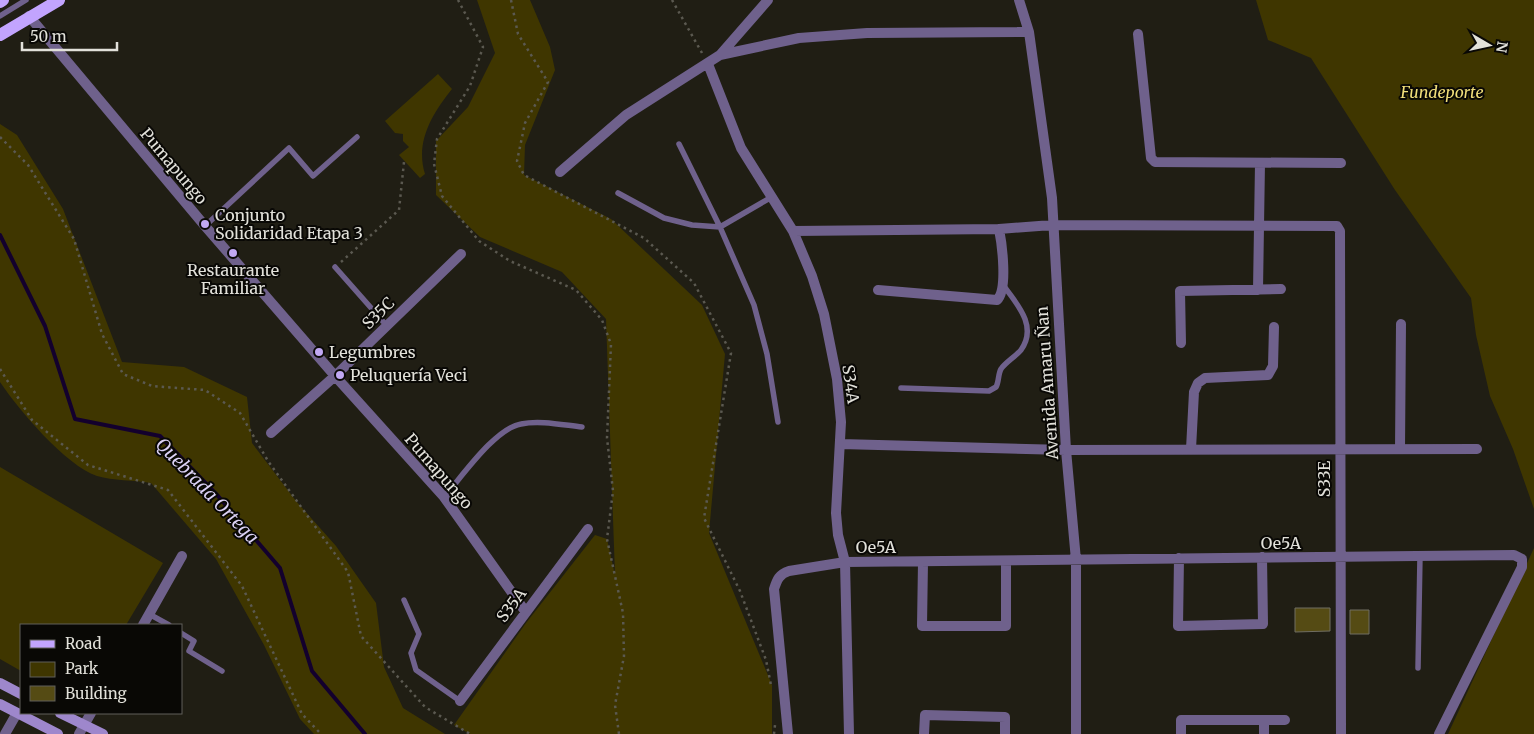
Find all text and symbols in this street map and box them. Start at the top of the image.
scale bar [22,20,118,52]
north arrow [1464,20,1514,70]
text: 50 m [30,27,67,46]
text: N [1492,40,1512,54]
park label: Fundeporte [1399,82,1484,102]
street label: Pumapungo [136,124,212,208]
place label: Conjunto Solidaridad Etapa 3 [215,205,363,243]
marker: Conjunto Solidaridad Etapa 3 [199,218,211,230]
marker: Restaurante Familiar [227,247,239,259]
place label: Restaurante Familiar [187,260,279,298]
street label: S35C [358,293,398,333]
street label: Avenida Amaru Ñan [1032,305,1062,461]
place label: Legumbres [329,342,416,362]
marker: Legumbres [313,346,325,358]
street label: S34A [838,363,864,405]
place label: Peluquería Veci [350,365,467,385]
marker: Peluquería Veci [334,369,346,381]
street label: Pumapungo [401,429,477,513]
water label: Quebrada Ortega [151,433,264,549]
street label: S33E [1314,460,1334,497]
street label: Oe5A [1261,533,1302,553]
street label: Oe5A [856,537,897,557]
street label: S35A [492,583,531,626]
legend [20,624,182,714]
text: Road [65,634,101,653]
text: Park [65,659,99,678]
text: Building [65,684,127,703]

